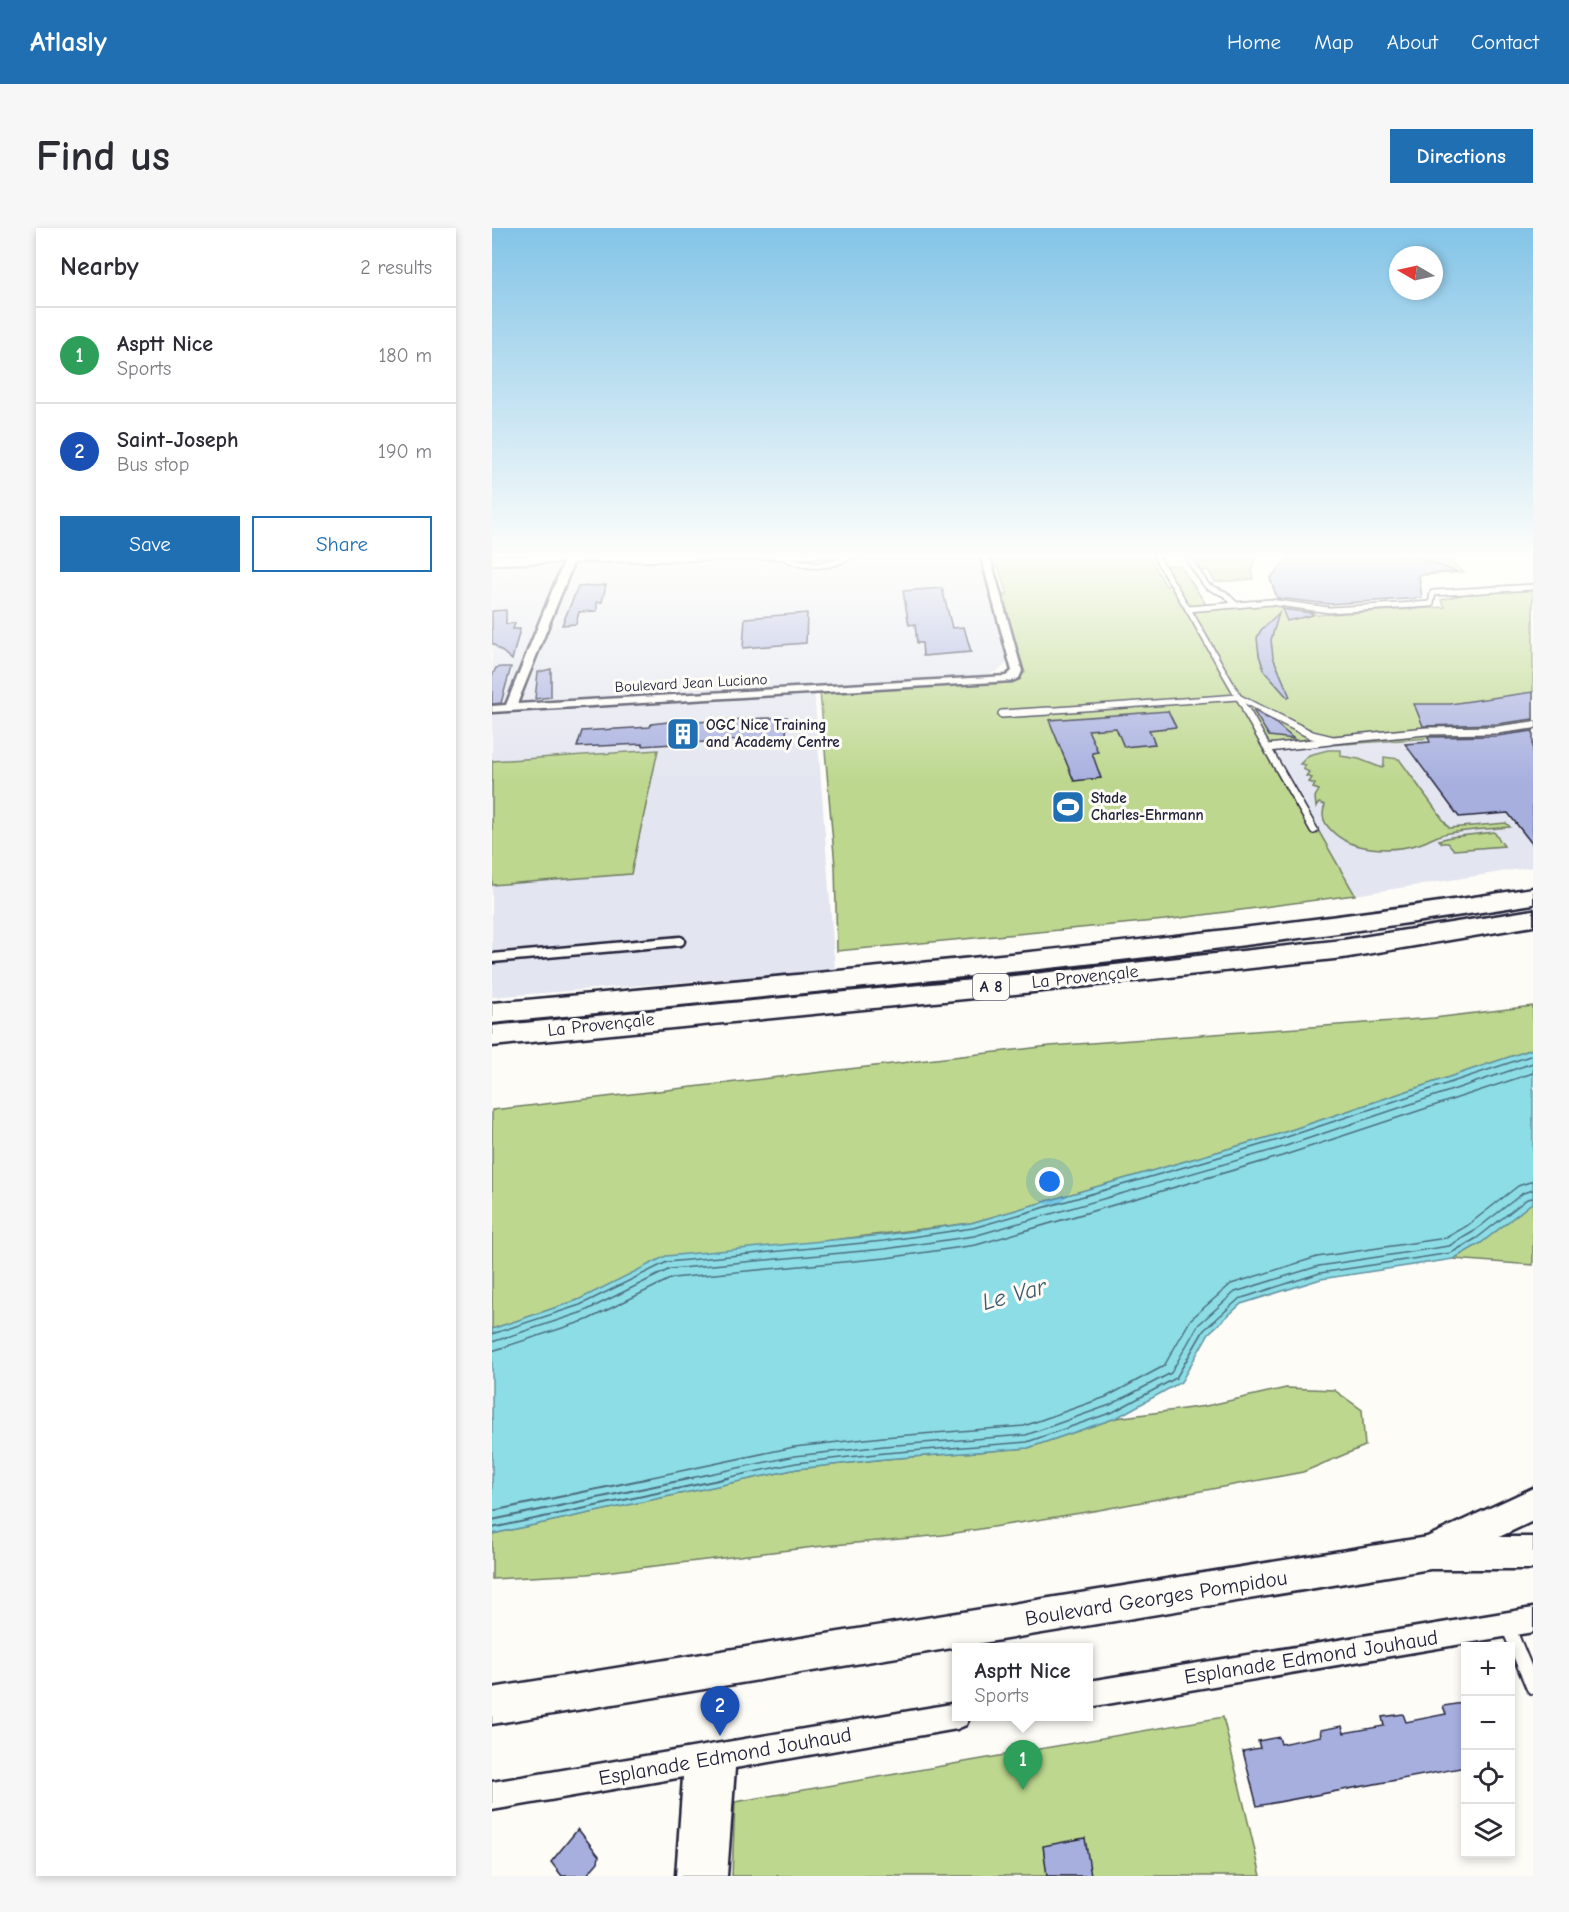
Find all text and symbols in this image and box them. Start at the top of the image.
text: Atlasly [30,26,107,58]
text: Home [1227,30,1281,54]
text: Map [1314,30,1354,54]
text: About [1387,30,1438,54]
text: Contact [1471,30,1539,54]
button: Directions [1390,129,1533,183]
text: Find us [36,132,170,181]
north arrow [1389,246,1443,300]
text: Nearby [60,252,139,282]
text: 2 results [360,256,432,279]
text: Asptt Nice [117,331,213,357]
text: 1 [76,344,83,367]
text: 180 m [378,344,432,367]
text: Sports [117,357,171,380]
text: Saint-Joseph [117,427,239,453]
text: 2 [75,440,84,463]
text: 190 m [378,440,432,463]
text: Bus stop [117,453,189,476]
button: Save [60,516,240,572]
button: Share [252,516,432,572]
street label: Boulevard Jean Luciano [614,670,768,696]
building icon: OGC Nice Training and Academy Centre [665,716,701,752]
place label: OGC Nice Training and Academy Centre [706,716,840,751]
sports icon: Stade Charles-Ehrmann [1050,789,1086,825]
place label: Stade Charles-Ehrmann [1091,789,1204,824]
street label: La Provençale [1031,961,1139,993]
road number: A 8 [973,974,1009,1000]
street label: La Provençale [547,1009,655,1041]
your location [1035,1167,1064,1196]
water label: Le Var [979,1272,1051,1316]
street label: Boulevard Georges Pompidou [1023,1565,1289,1631]
street label: Esplanade Edmond Jouhaud [1182,1625,1440,1689]
map controls [1461,1642,1515,1858]
button: + [1461,1642,1515,1696]
popup [952,1643,1093,1721]
text: Asptt Nice [975,1658,1070,1684]
text: Sports [975,1684,1029,1707]
pin: 2 [700,1686,740,1736]
button: − [1461,1696,1515,1750]
street label: Esplanade Edmond Jouhaud [597,1722,853,1790]
pin: 1 [1004,1740,1042,1790]
button: locate [1461,1750,1515,1804]
button: layers [1461,1804,1515,1858]

